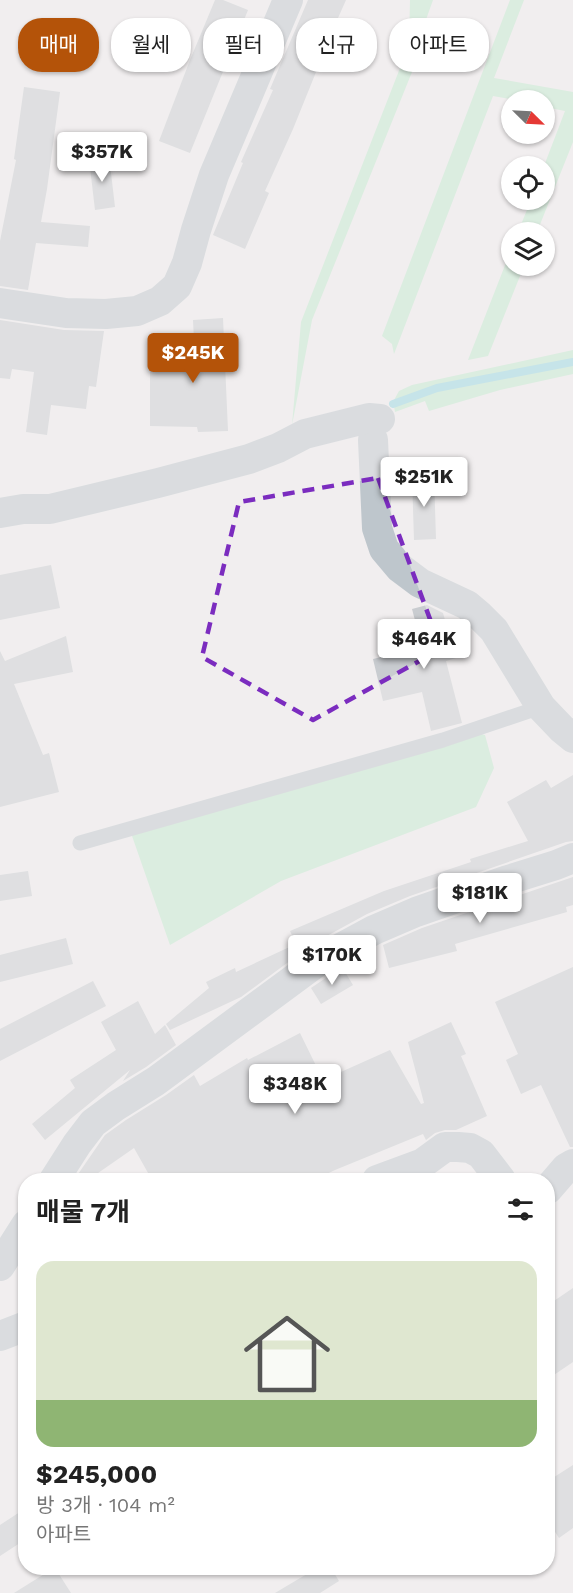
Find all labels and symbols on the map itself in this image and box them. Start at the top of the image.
north arrow [501,90,555,144]
pin: $357K [60,132,144,183]
pin: $245K [151,333,235,384]
pin: $251K [382,457,466,508]
pin: $464K [382,619,466,670]
pin: $181K [438,873,522,924]
pin: $170K [290,935,374,986]
pin: $348K [253,1064,337,1115]

